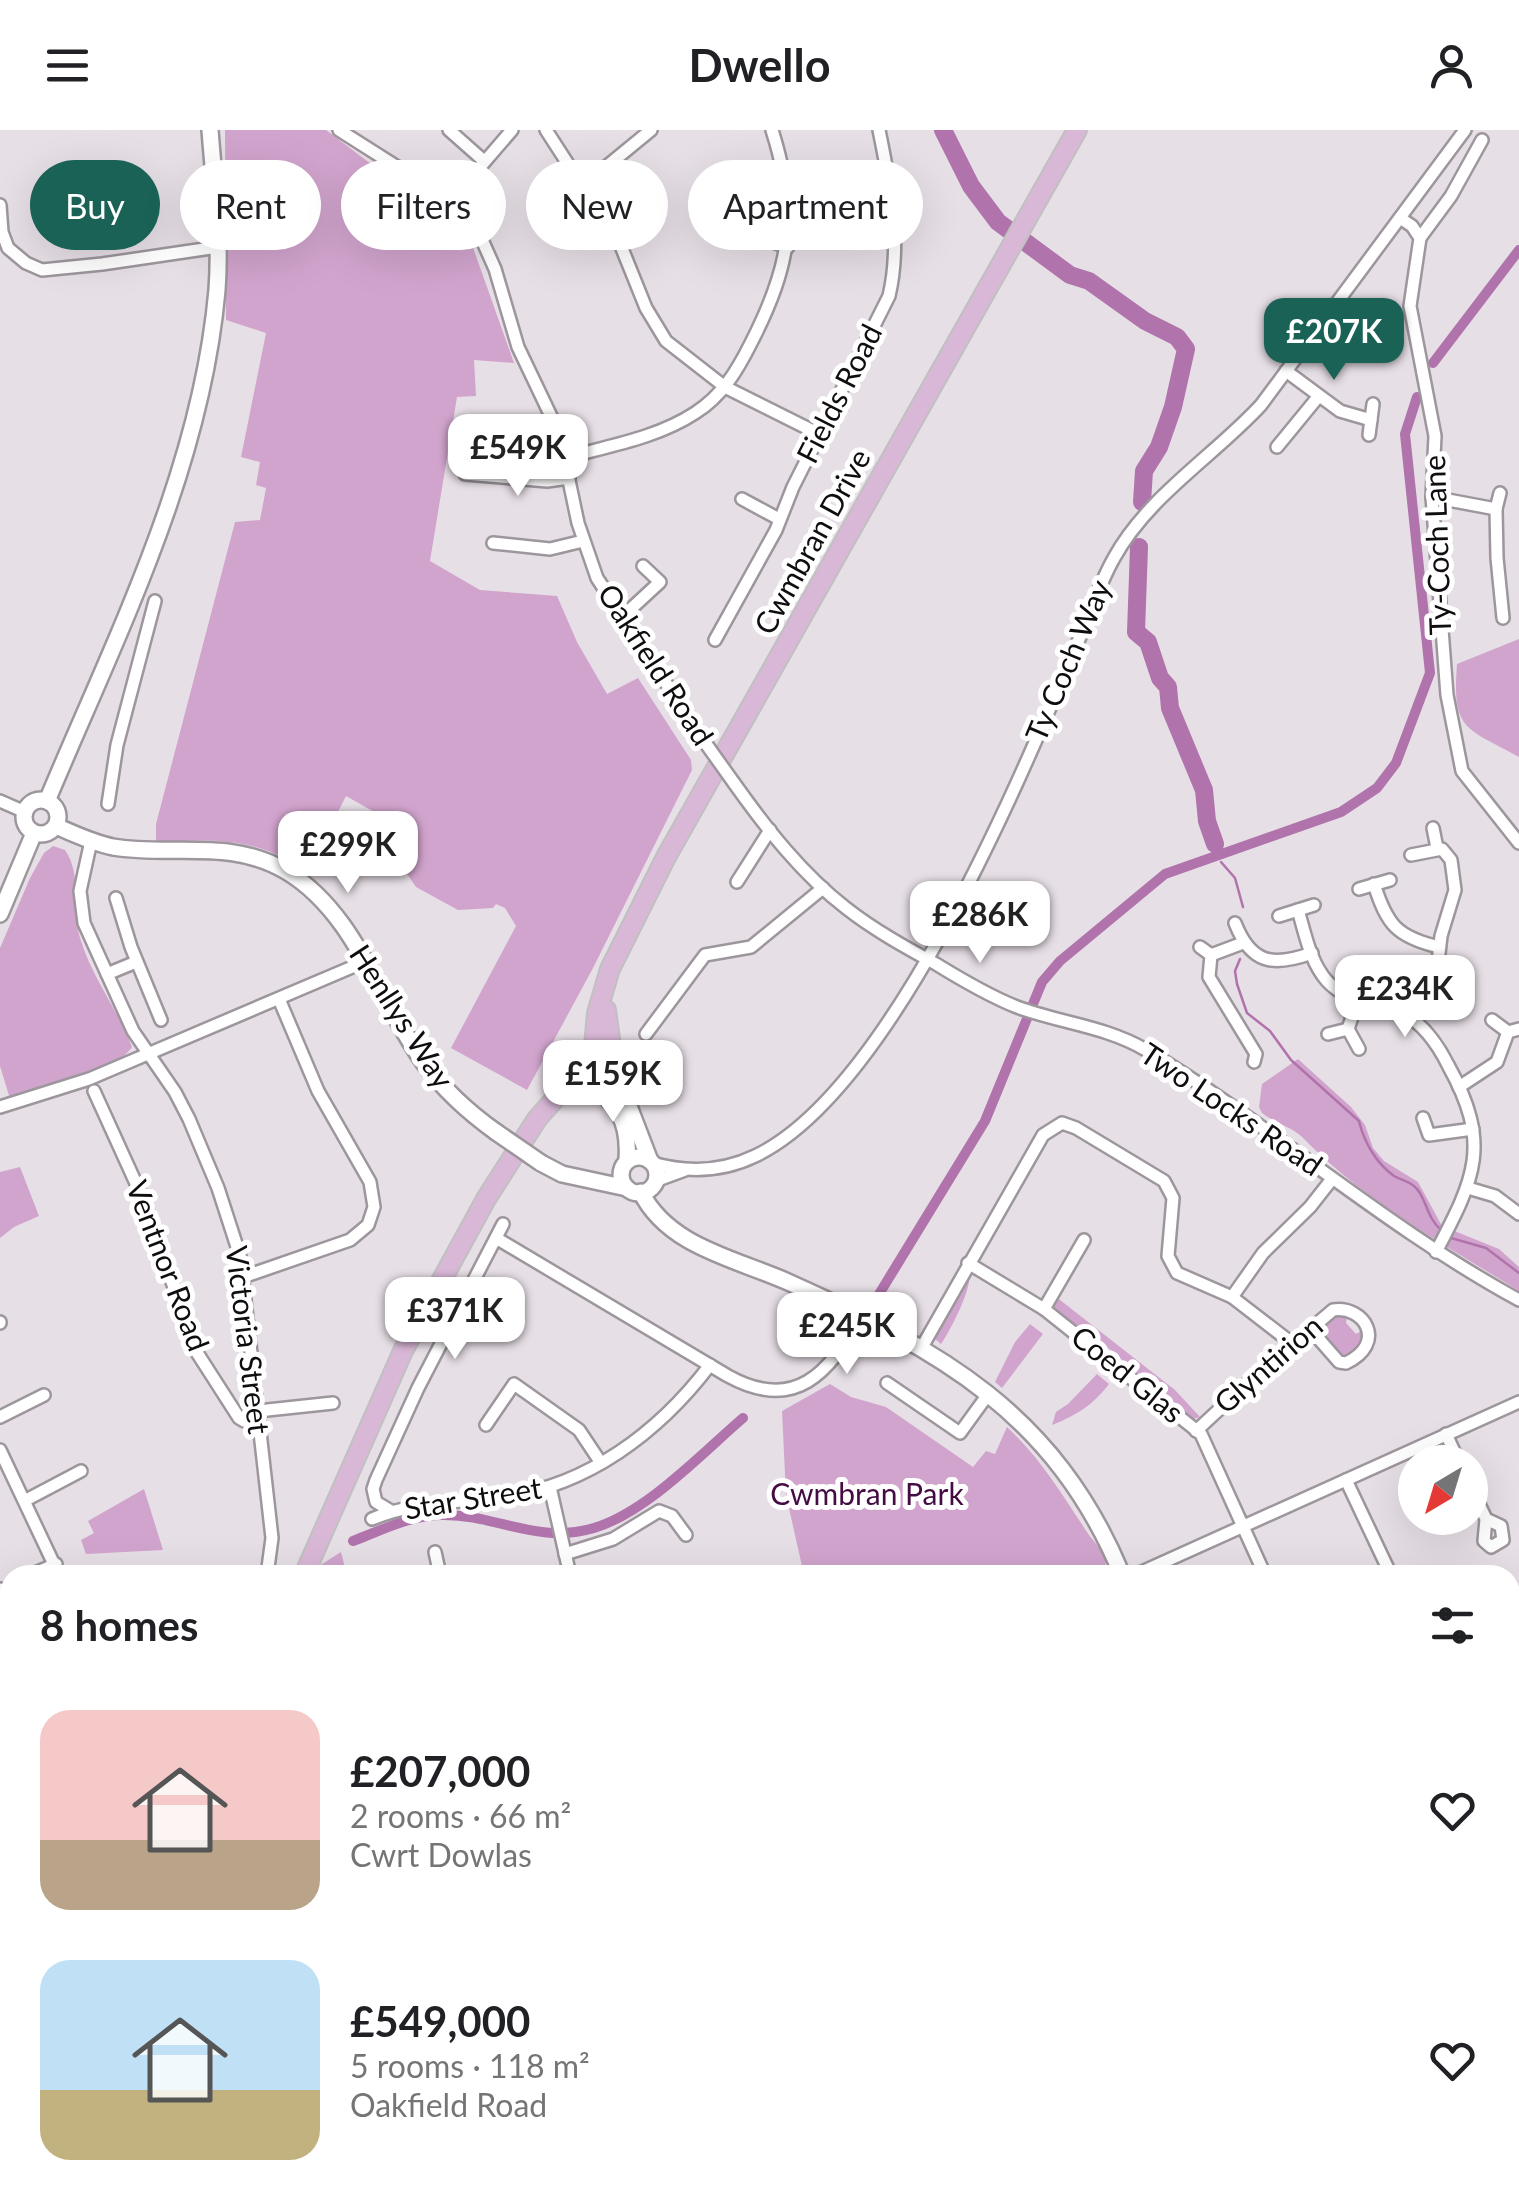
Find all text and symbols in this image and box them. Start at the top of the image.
icon: menu [40,38,95,93]
text: Dwello [688,38,831,92]
icon: person [1424,38,1479,93]
chip: Buy [30,160,160,250]
chip: Rent [180,160,321,250]
chip: Filters [341,160,506,250]
chip: New [526,160,668,250]
chip: Apartment [688,160,923,250]
pin: £207K [1264,298,1404,383]
text: £207K [1286,311,1382,350]
street label: Fields Road [788,318,889,469]
pin: £549K [448,414,588,499]
text: £549K [470,427,566,466]
street label: Cwmbran Drive [746,442,877,640]
street label: Ty-Coch Lane [1415,454,1457,636]
street label: Ty Coch Way [1017,574,1118,746]
street label: Oakfield Road [591,577,722,751]
pin: £299K [278,811,418,896]
text: £299K [300,824,396,863]
pin: £286K [910,881,1050,966]
text: £286K [932,894,1028,933]
street label: Henllys Way [343,937,463,1095]
pin: £234K [1335,955,1475,1040]
text: £234K [1357,968,1453,1007]
street label: Two Locks Road [1134,1034,1330,1182]
pin: £159K [543,1040,683,1125]
text: £159K [565,1053,661,1092]
street label: Ventnor Road [120,1175,218,1356]
street label: Victoria Street [220,1244,278,1436]
pin: £371K [385,1277,525,1362]
text: £371K [407,1290,503,1329]
pin: £245K [777,1292,917,1377]
text: £245K [799,1305,895,1344]
street label: Glyntirion [1206,1307,1329,1420]
street label: Coed Glas [1065,1317,1192,1430]
north arrow [1398,1445,1488,1535]
map controls [1398,1445,1488,1535]
street label: Star Street [402,1468,544,1526]
park label: Cwmbran Park [770,1475,964,1511]
icon: filters [1425,1598,1480,1653]
text: 8 homes [40,1600,198,1650]
text: £207,000 [350,1746,530,1796]
icon: home [120,1750,240,1870]
icon: heart [1425,1783,1480,1838]
text: 2 rooms · 66 m² [350,1796,571,1835]
text: Cwrt Dowlas [350,1835,532,1874]
text: £549,000 [350,1996,530,2046]
icon: home [120,2000,240,2120]
icon: heart [1425,2033,1480,2088]
text: 5 rooms · 118 m² [350,2046,590,2085]
text: Oakfield Road [350,2085,547,2124]

